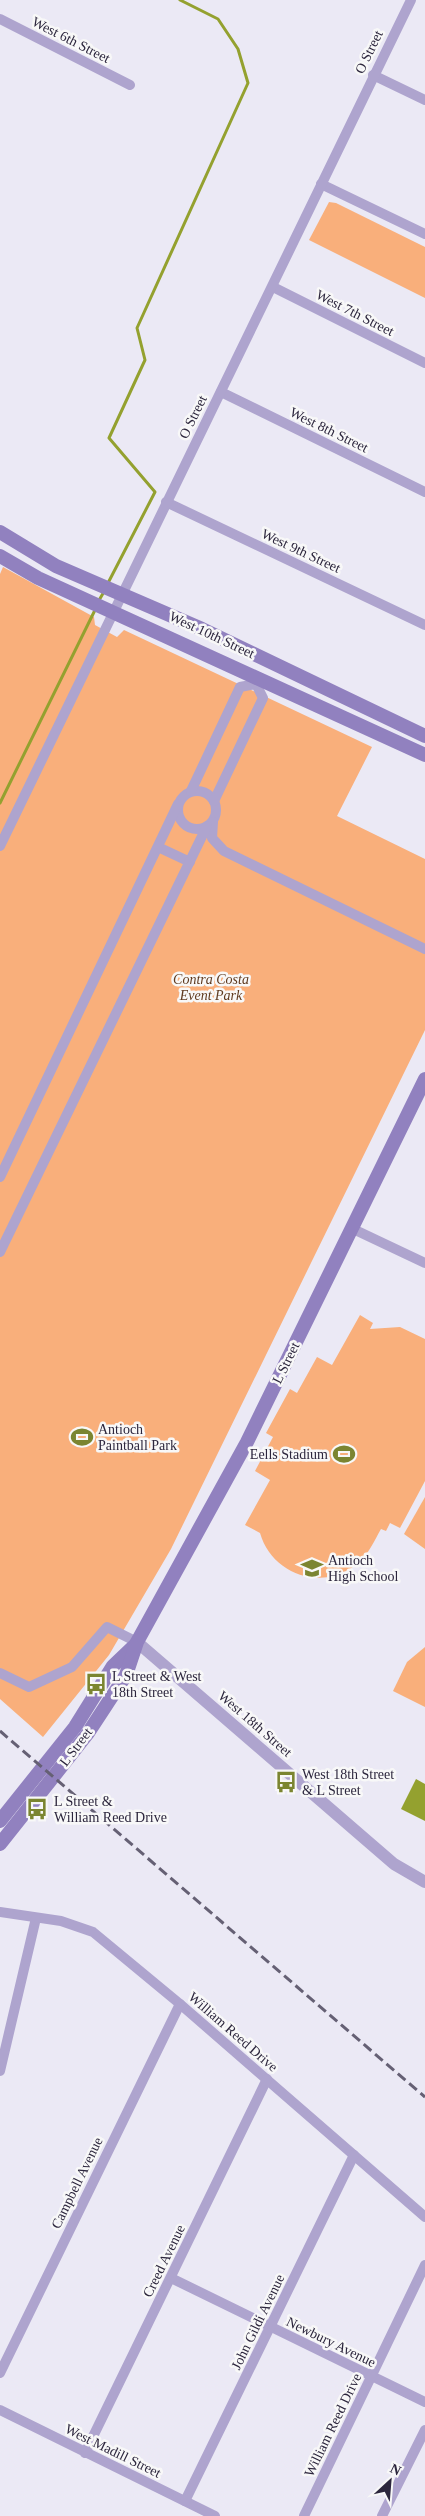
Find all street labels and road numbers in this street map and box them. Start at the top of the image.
street label: West 6th Street [30,14,112,66]
street label: O Street [352,28,386,76]
street label: West 7th Street [314,287,396,339]
street label: O Street [176,393,210,441]
street label: West 8th Street [287,405,371,455]
street label: West 9th Street [259,526,343,576]
street label: West 10th Street [167,609,257,661]
street label: L Street [270,1340,302,1386]
street label: West 18th Street [215,1688,295,1760]
street label: L Street [57,1725,95,1769]
street label: William Reed Drive [185,1989,281,2075]
street label: Campbell Avenue [48,2135,106,2231]
street label: Creed Avenue [140,2222,188,2300]
street label: John Gildi Avenue [228,2272,288,2372]
street label: Newbury Avenue [284,2314,378,2370]
street label: William Reed Drive [301,2371,365,2479]
street label: West Madill Street [63,2421,163,2481]

